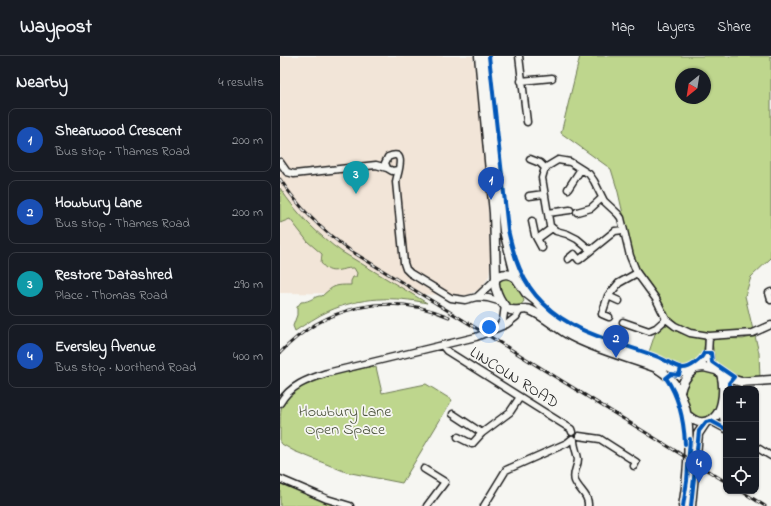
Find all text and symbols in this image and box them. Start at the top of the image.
text: Waypost [20,14,92,41]
text: Map [611,17,635,38]
text: Layers [657,17,695,38]
text: Share [717,17,751,38]
north arrow [675,68,711,104]
text: Nearby [16,70,68,95]
text: 4 results [218,73,264,92]
text: Shearwood Crescent [55,120,182,142]
text: 1 [28,131,32,150]
text: 200 m [232,131,263,150]
text: Bus stop · Thames Road [55,142,190,161]
pin: 3 [343,161,369,194]
pin: 1 [478,167,504,200]
text: Howbury Lane [55,192,142,214]
text: 2 [27,203,33,222]
text: 200 m [232,203,263,222]
text: Bus stop · Thames Road [55,214,190,233]
text: Restore Datashred [55,264,172,286]
text: 3 [27,275,33,294]
text: 290 m [234,275,263,294]
text: Place · Thomas Road [55,286,167,305]
your location [479,317,499,337]
pin: 2 [603,325,629,358]
text: Eversley Avenue [55,336,156,358]
street label: LINCOLN ROAD [465,341,563,415]
text: 4 [27,347,33,366]
text: 400 m [233,347,263,366]
text: Bus stop · Northend Road [55,358,196,377]
map controls [723,386,759,494]
button: + [723,386,759,422]
park label: Howbury Lane Open Space [299,400,392,442]
button: − [723,422,759,458]
pin: 4 [686,450,712,483]
button: locate [723,458,759,494]

